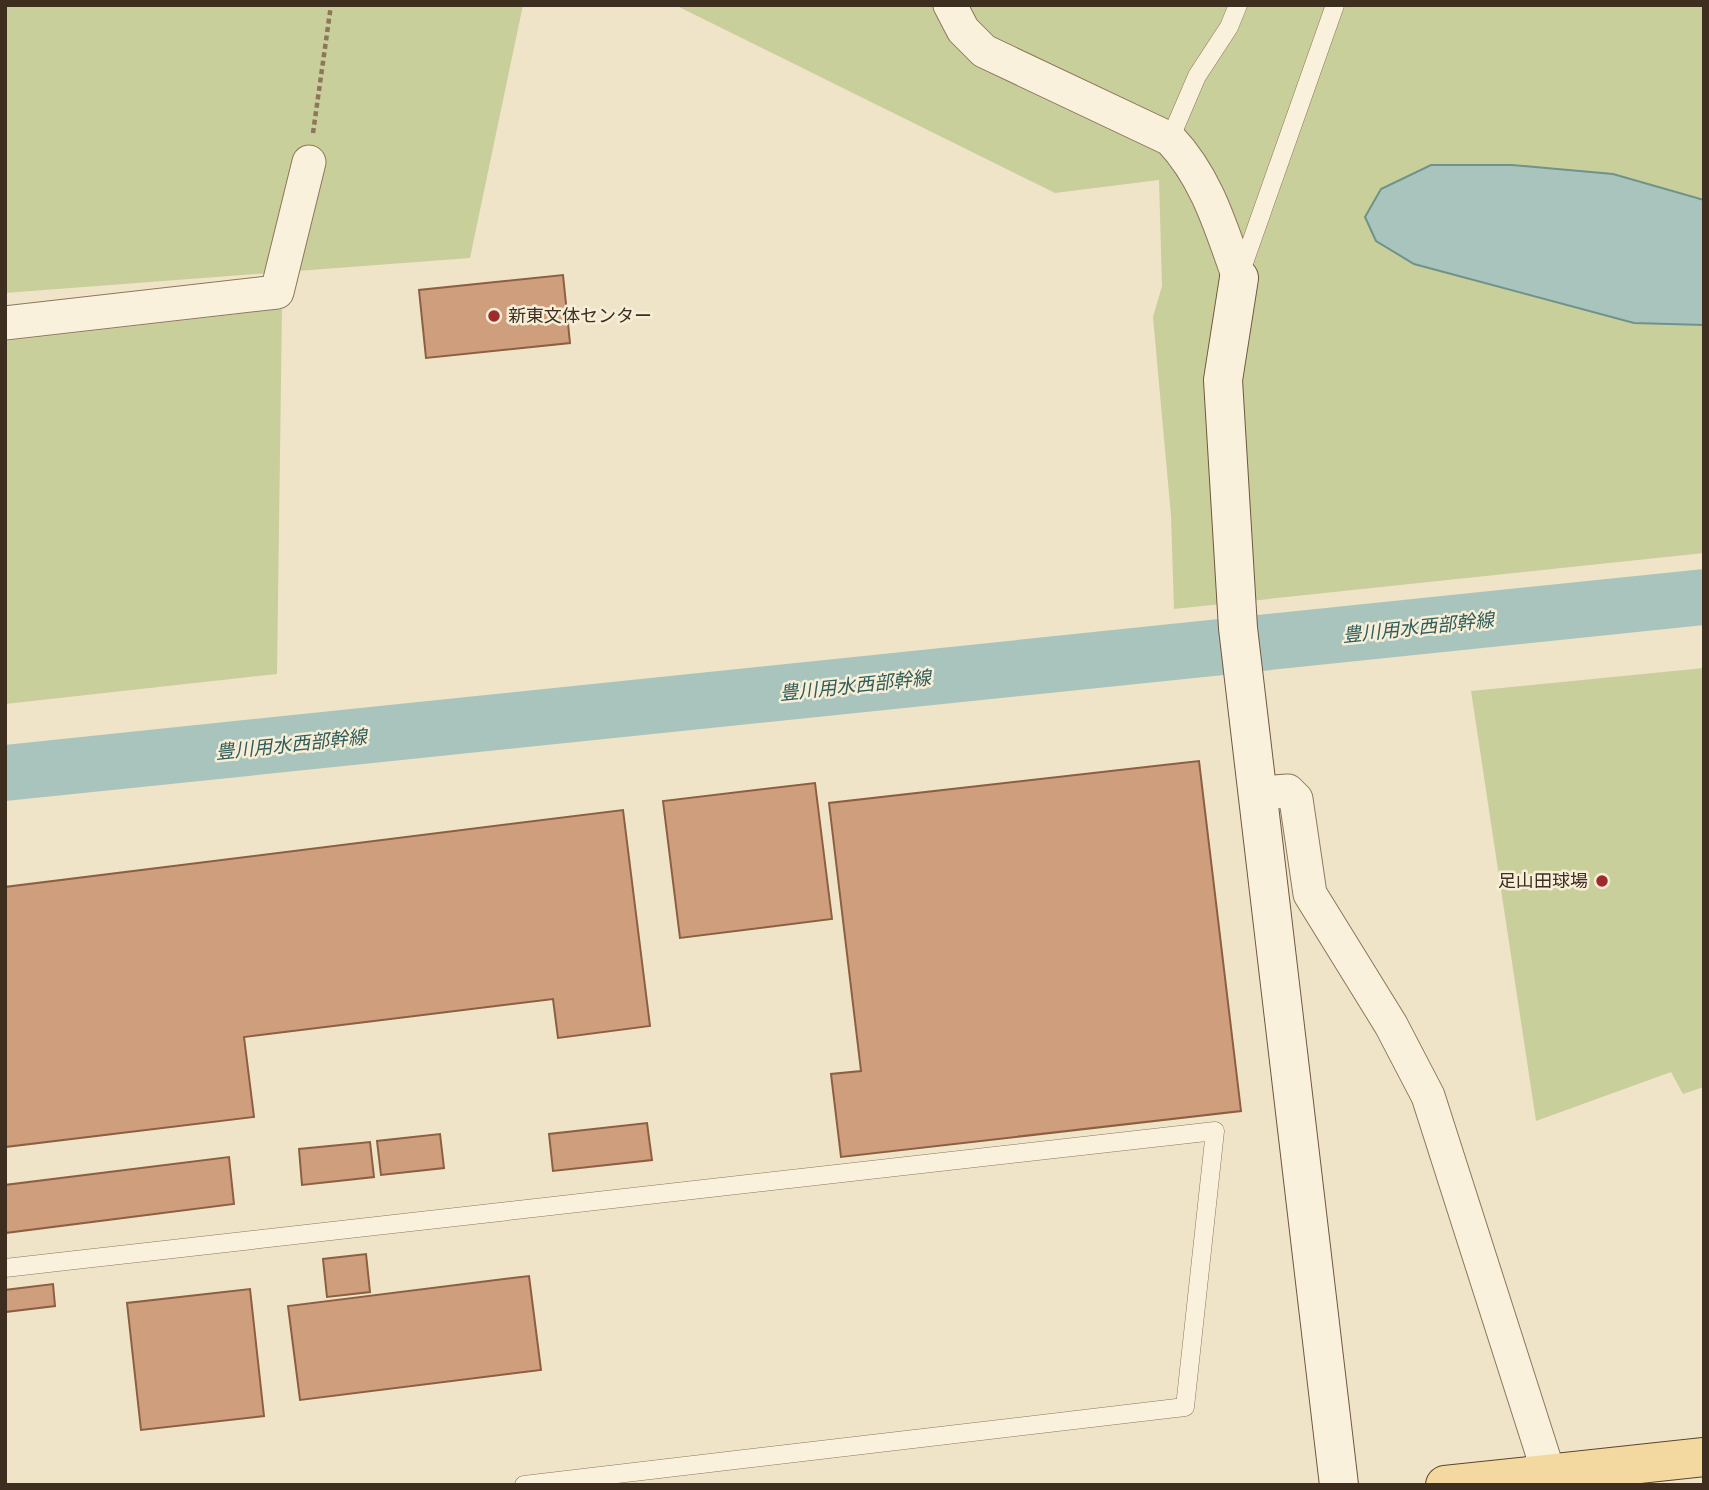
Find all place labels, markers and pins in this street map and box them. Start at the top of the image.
place label: 新東文体センター [508,305,652,327]
marker: 新東文体センター [486,308,502,324]
place label: 足山田球場 [1498,870,1588,892]
marker: 足山田球場 [1594,873,1610,889]

